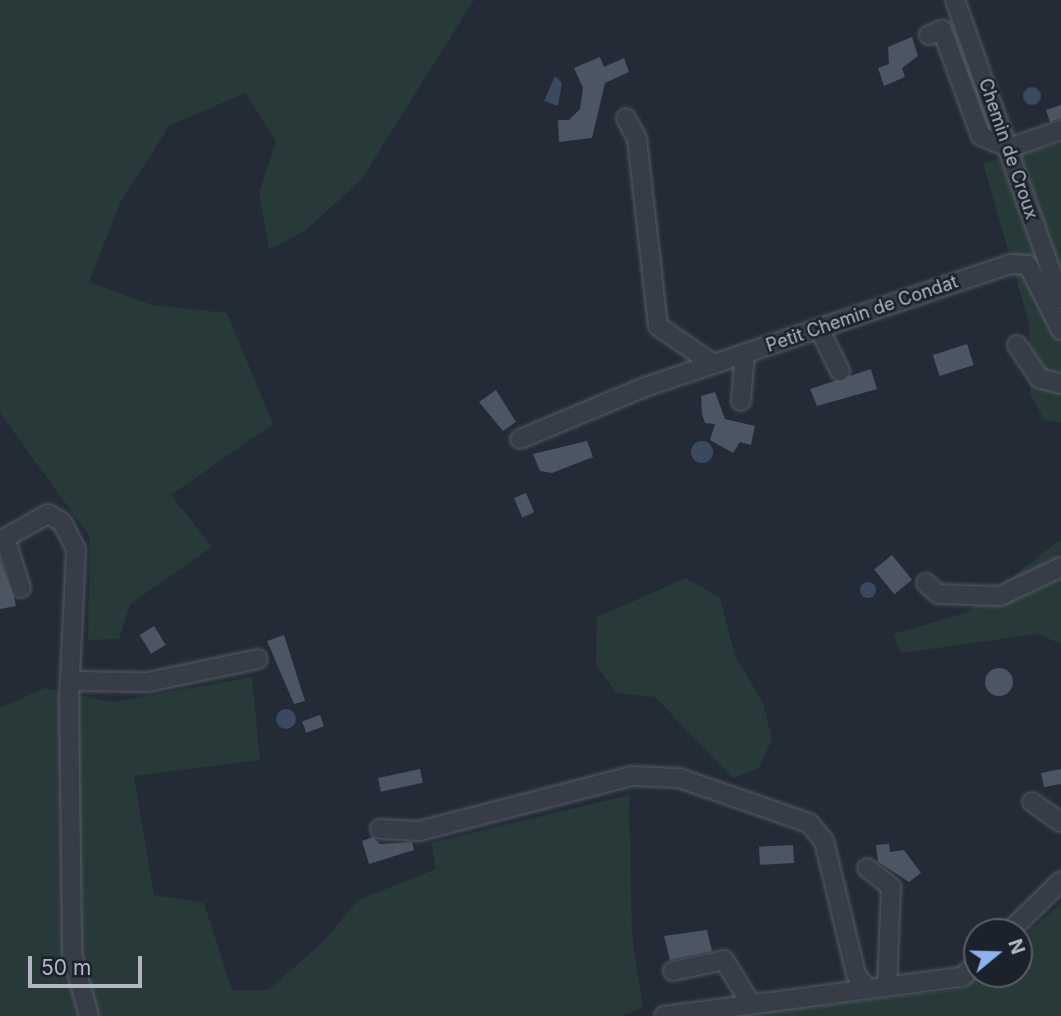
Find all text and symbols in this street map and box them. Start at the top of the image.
street label: Chemin de Croux [974,76,1042,222]
street label: Petit Chemin de Condat [763,271,961,357]
north arrow [963,918,1033,988]
text: N [1003,936,1030,957]
scale bar [32,942,145,986]
text: 50 m [41,955,91,980]

